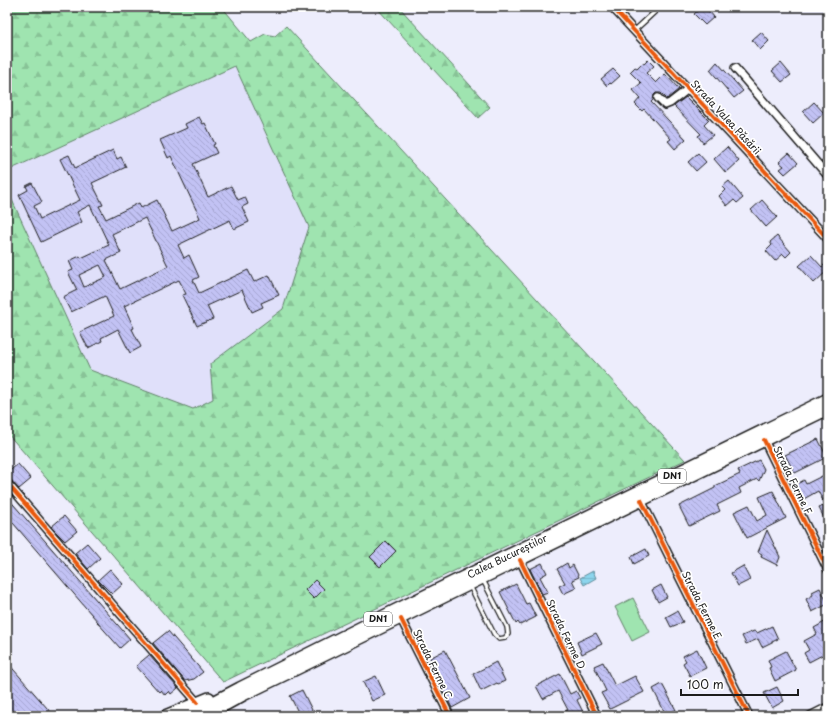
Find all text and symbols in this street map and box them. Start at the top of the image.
street label: Strada Valea Păsării [688,76,765,157]
street label: Strada Ferme F [770,443,817,517]
road number: DN1 [658,469,686,483]
street label: Calea Bucureștilor [464,529,550,582]
street label: Strada Ferme E [679,568,726,641]
street label: Strada Ferme D [543,596,590,671]
road number: DN1 [364,612,392,626]
street label: Strada Ferme C [410,626,457,702]
scale bar [681,671,798,697]
text: 100 m [687,675,724,693]

